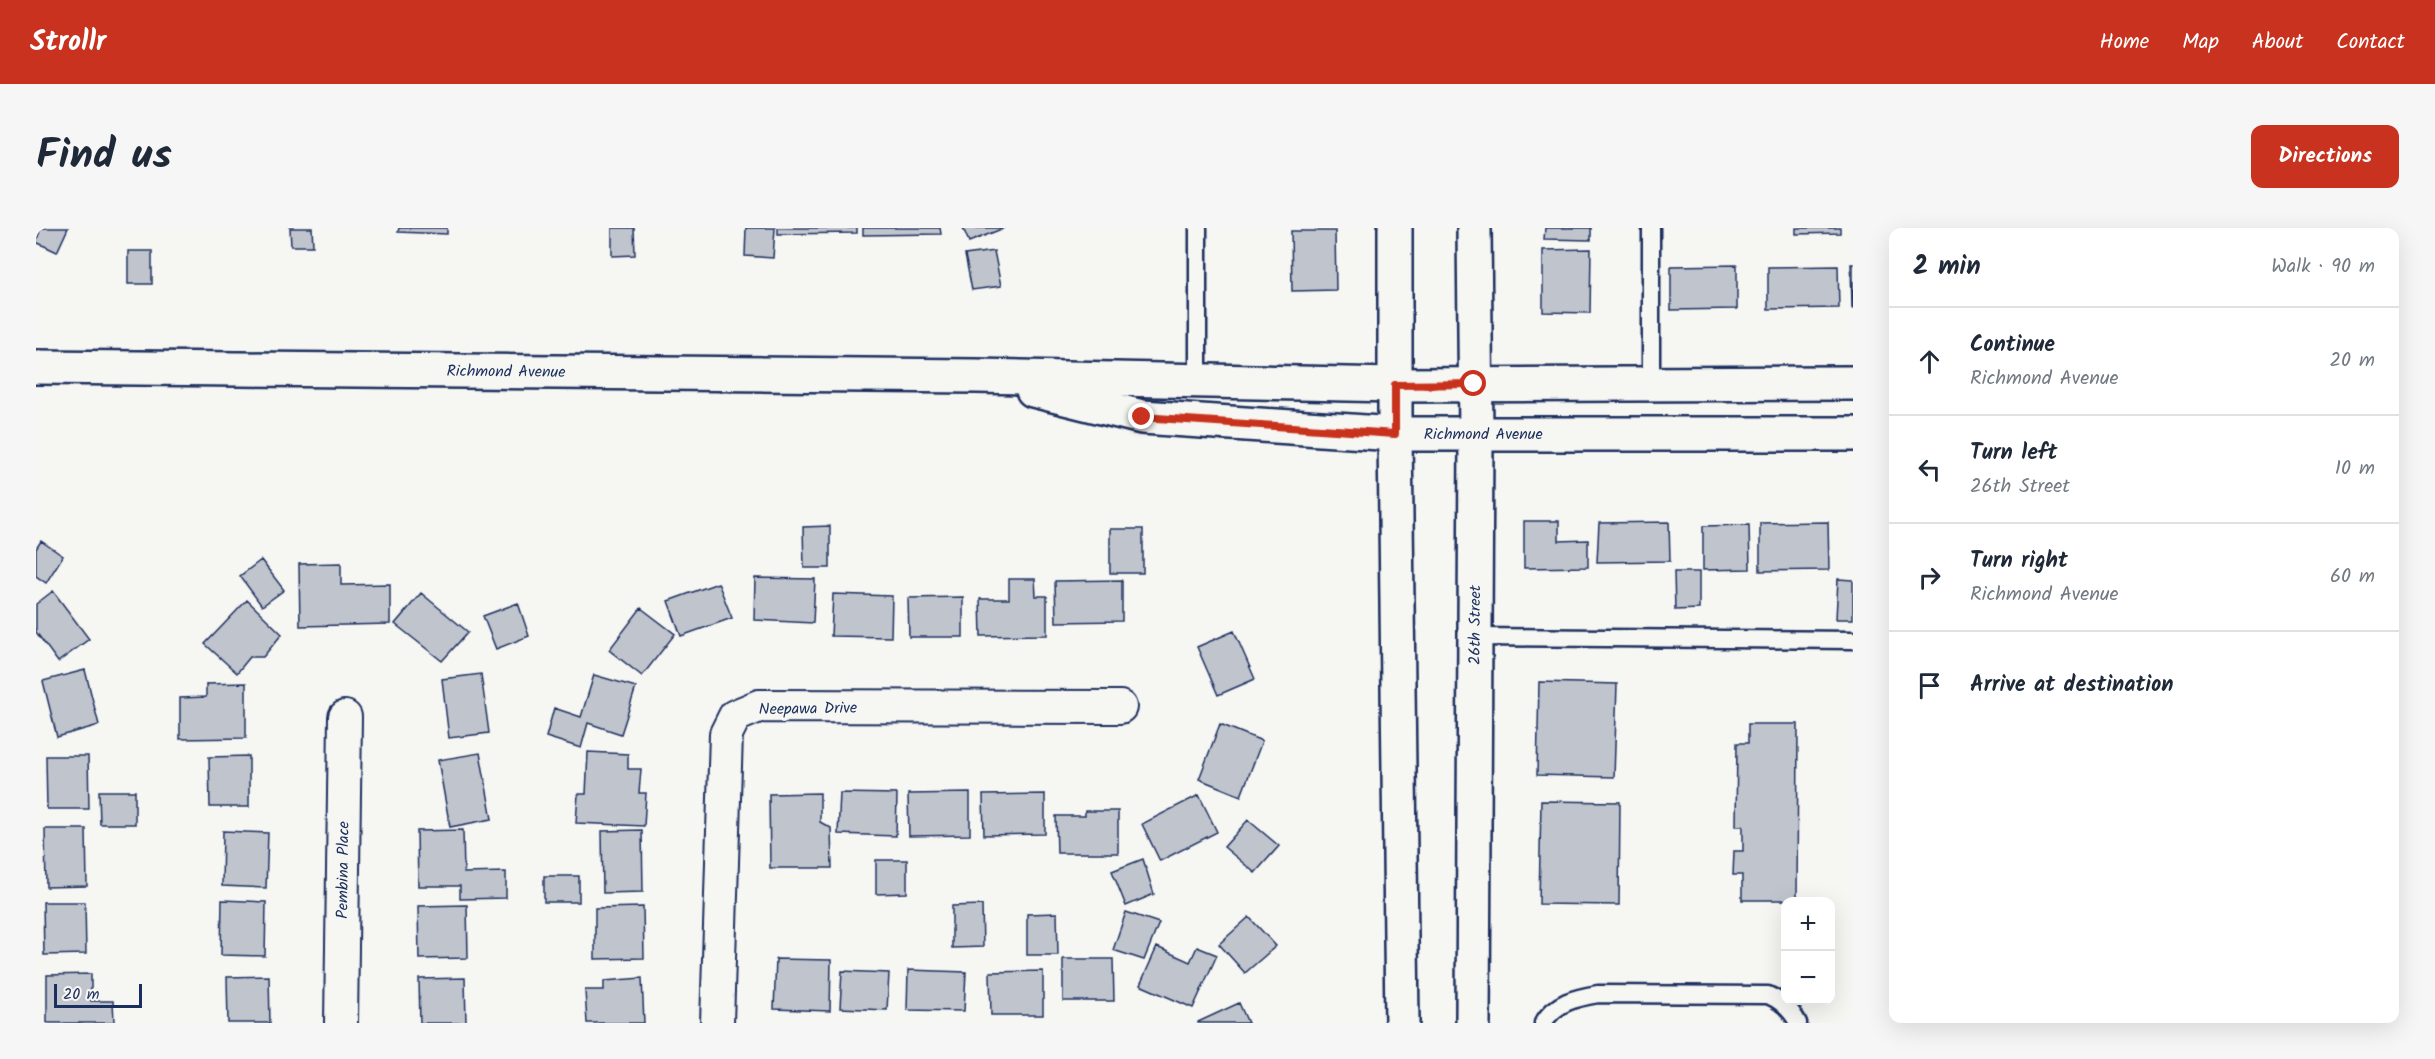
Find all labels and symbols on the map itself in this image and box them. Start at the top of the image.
street label: Richmond Avenue [446,358,566,385]
route start [1460,370,1486,396]
route end [1128,403,1154,429]
street label: Richmond Avenue [1424,422,1543,447]
street label: 26th Street [1462,584,1488,665]
street label: Neepawa Drive [759,696,857,722]
street label: Pembina Place [330,821,356,919]
scale bar [54,981,142,1008]

